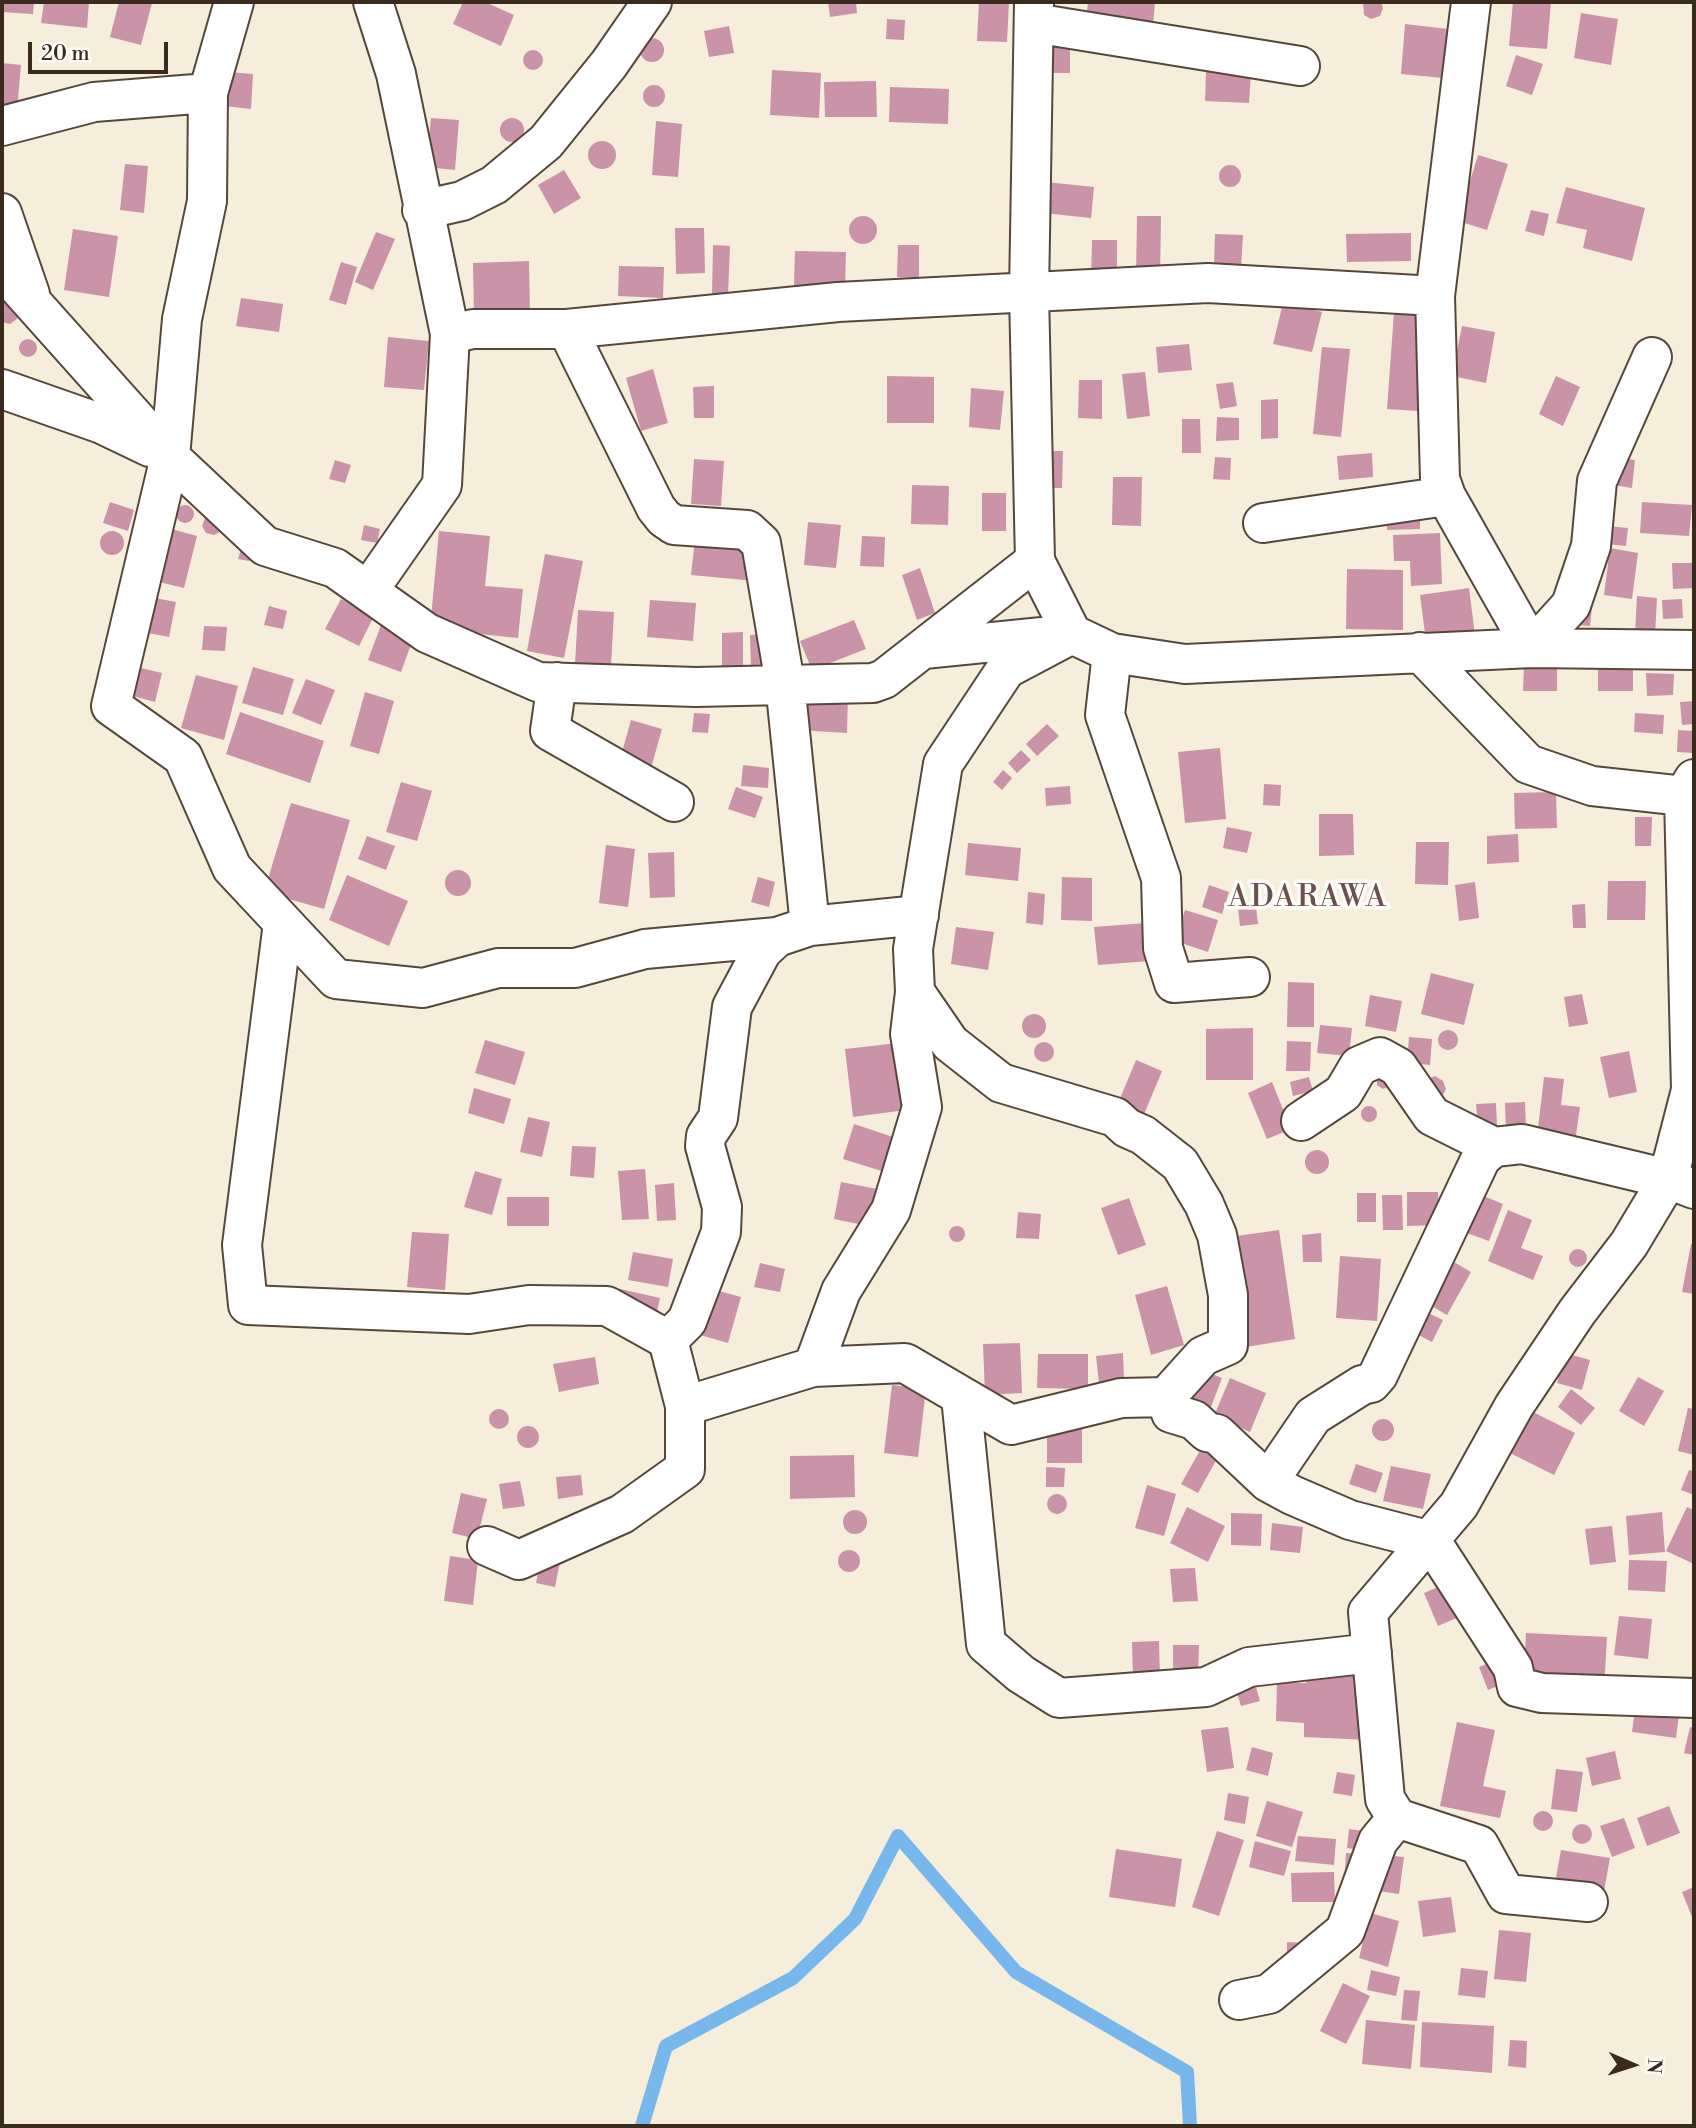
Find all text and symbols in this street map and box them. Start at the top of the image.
scale bar [32,28,172,72]
text: 20 m [41,41,90,67]
district label: ADARAWA [1229,881,1387,917]
north arrow [1598,2030,1668,2100]
text: N [1642,2058,1666,2074]

